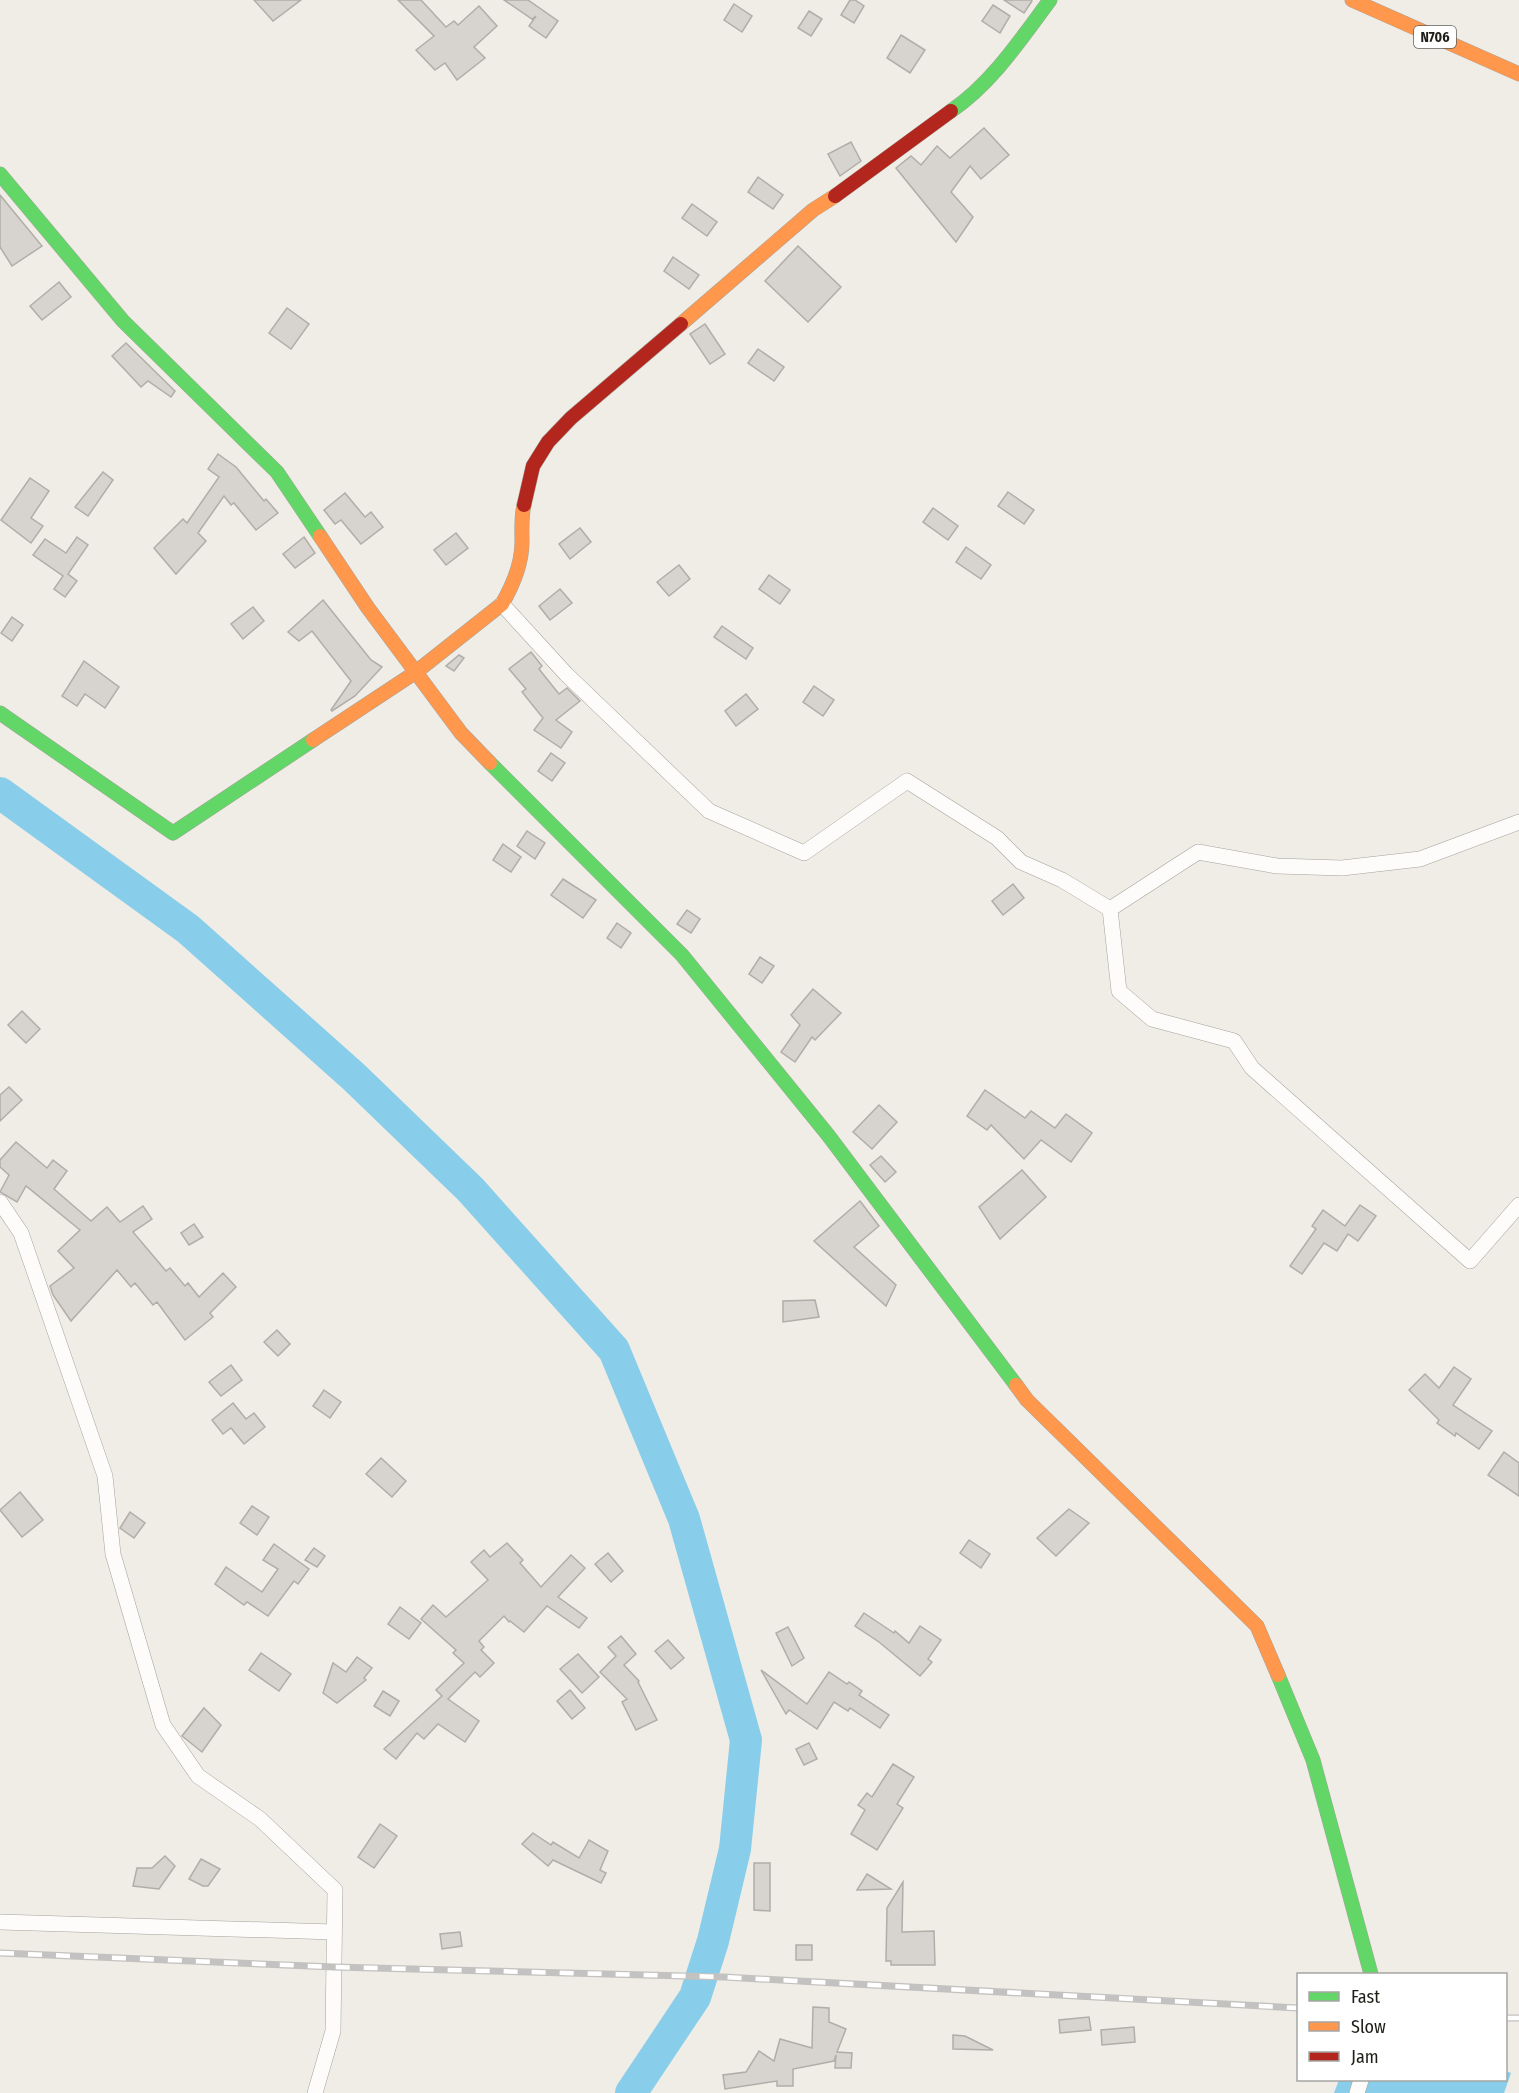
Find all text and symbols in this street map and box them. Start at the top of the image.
road number: N706 [1414,26,1456,48]
legend [1297,1973,1507,2081]
text: Fast [1351,1986,1380,2008]
text: Slow [1351,2016,1386,2038]
text: Jam [1351,2046,1379,2068]

